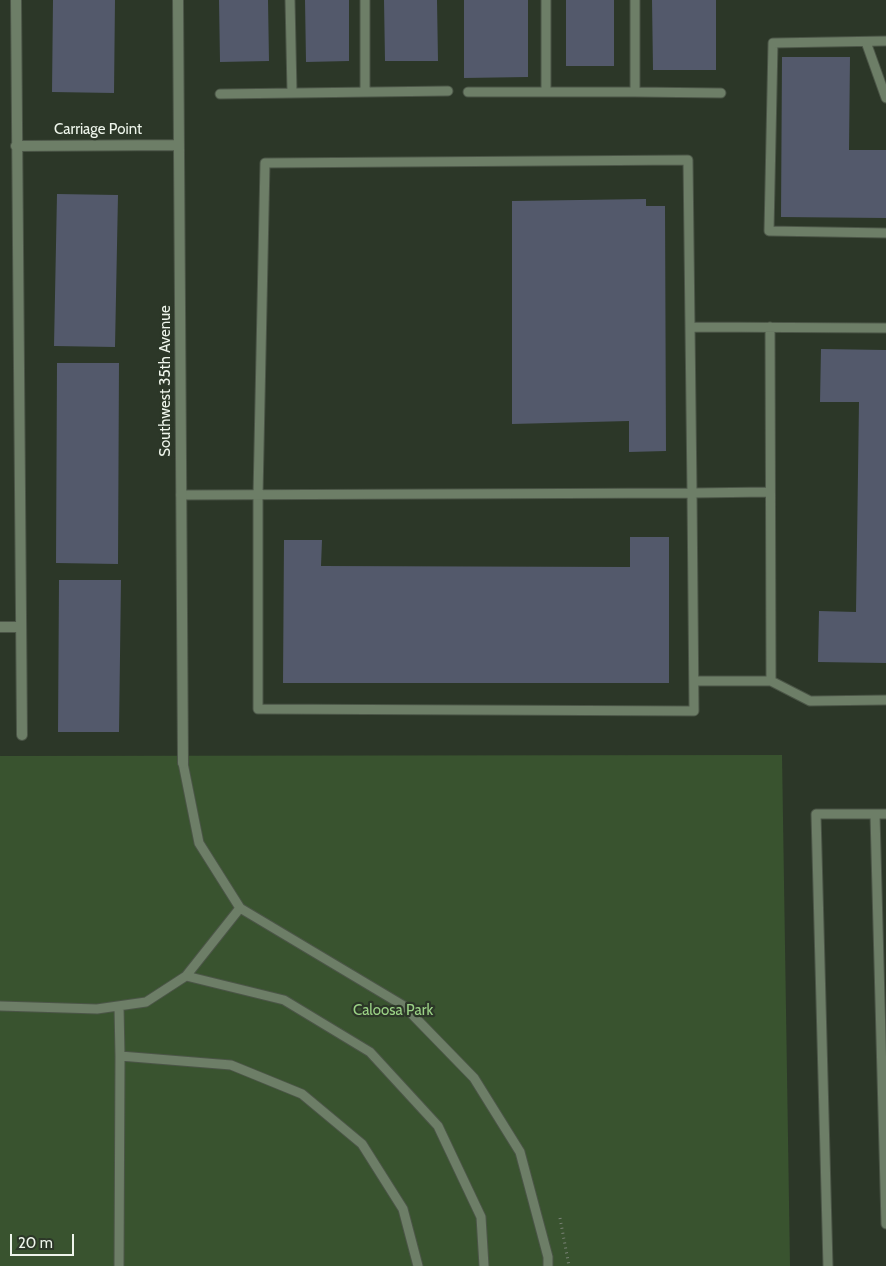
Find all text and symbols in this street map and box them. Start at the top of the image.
street label: Carriage Point [54,121,142,139]
street label: Southwest 35th Avenue [157,305,175,457]
park label: Caloosa Park [353,1002,433,1020]
scale bar [12,1224,76,1256]
text: 20 m [18,1234,53,1252]

